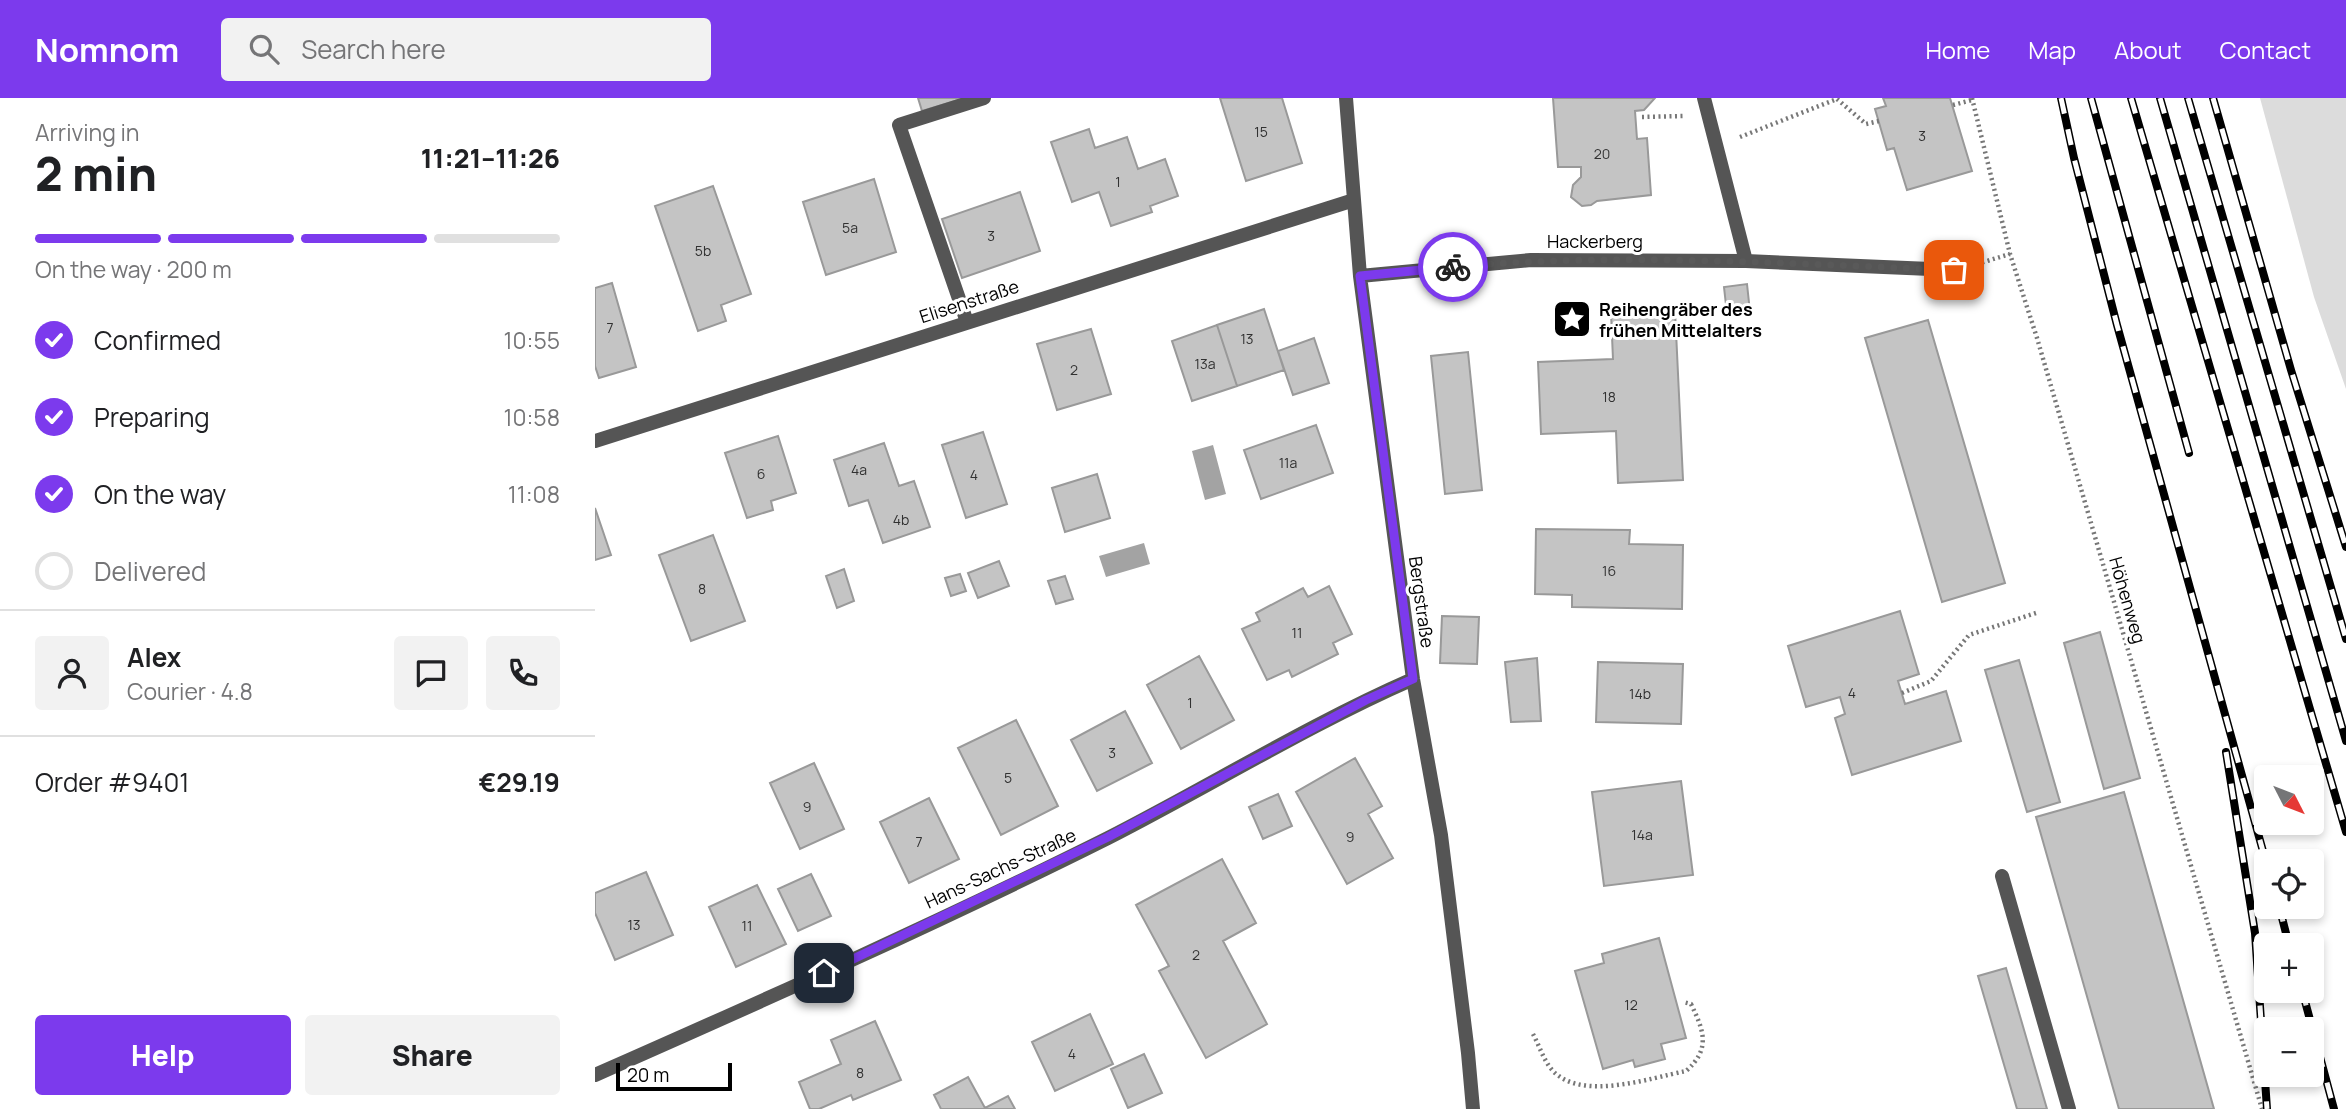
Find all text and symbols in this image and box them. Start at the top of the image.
search box [221,18,711,81]
text: Nomnom [35,27,179,72]
icon: search [245,30,283,68]
text: Search here [301,31,446,67]
text: Home [1925,33,1990,66]
text: Map [2028,33,2076,66]
text: About [2114,33,2182,66]
text: Contact [2220,33,2311,66]
text: Arriving in [35,116,140,148]
house number: 15 [1254,122,1268,141]
house number: 3 [1918,126,1926,145]
text: 11:21–11:26 [421,140,560,176]
text: 2 min [35,142,157,205]
house number: 20 [1594,144,1610,163]
house number: 1 [1115,172,1121,191]
house number: 5a [842,218,858,237]
house number: 3 [987,226,995,245]
street label: Hackerberg [1547,229,1643,253]
courier [1418,232,1488,302]
pin [1924,240,1984,300]
house number: 5b [695,241,711,260]
icon: bike [1434,248,1472,286]
icon: bag [1935,251,1973,289]
text: On the way · 200 m [35,253,232,285]
street label: Elisenstraße [916,274,1022,328]
place label: Reihengräber des frühen Mittelalters [1599,297,1762,342]
place icon: Reihengräber des frühen Mittelalters [1551,298,1593,340]
house number: 7 [606,318,614,337]
icon: check [35,321,73,359]
text: Confirmed [94,322,221,358]
text: 10:55 [504,324,560,356]
house number: 13 [1240,329,1254,348]
house number: 13a [1195,354,1215,373]
house number: 2 [1070,360,1078,379]
house number: 18 [1602,387,1616,406]
icon: check [35,398,73,436]
text: Preparing [94,399,210,435]
text: 10:58 [503,401,560,433]
house number: 11a [1279,453,1297,472]
house number: 4a [851,460,867,479]
house number: 6 [757,464,765,483]
house number: 4 [970,465,978,484]
icon: check [35,475,73,513]
text: On the way [94,476,226,512]
text: 11:08 [508,478,560,510]
house number: 4b [893,510,909,529]
text: Delivered [94,553,206,589]
street label: Höhenweg [2104,554,2152,646]
street label: Bergstraße [1404,555,1440,649]
house number: 16 [1602,561,1616,580]
house number: 8 [698,579,706,598]
house number: 11 [1292,623,1302,642]
button: person [35,636,109,710]
button: chat [394,636,468,710]
button: phone [486,636,560,710]
text: Alex [127,639,181,675]
text: Courier · 4.8 [127,675,253,707]
house number: 4 [1848,683,1856,702]
house number: 14b [1629,684,1651,703]
house number: 1 [1187,693,1193,712]
house number: 3 [1108,743,1116,762]
text: Order #9401 [35,764,190,800]
text: €29.19 [478,764,560,800]
north arrow [2254,765,2324,835]
map controls [2254,765,2324,1087]
house number: 5 [1004,768,1012,787]
house number: 9 [803,797,811,816]
street label: Hans-Sachs-Straße [920,822,1080,914]
house number: 14a [1631,825,1653,844]
house number: 9 [1346,827,1354,846]
house number: 7 [915,832,923,851]
button: locate [2254,849,2324,919]
house number: 13 [627,915,641,934]
house number: 11 [742,916,752,935]
button: + [2254,933,2324,1003]
pin [794,943,854,1003]
house number: 2 [1192,945,1200,964]
icon: home [805,954,843,992]
house number: 12 [1624,995,1638,1014]
button: Help [35,1015,291,1095]
button: Share [305,1015,560,1095]
button: − [2254,1017,2324,1087]
house number: 4 [1068,1044,1076,1063]
scale bar [616,1060,731,1092]
text: 20 m [627,1062,669,1088]
house number: 8 [856,1063,864,1082]

